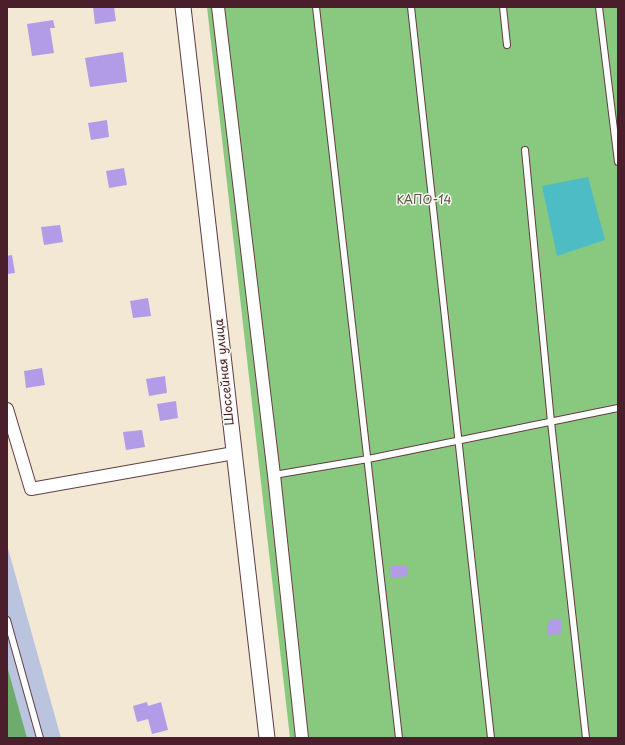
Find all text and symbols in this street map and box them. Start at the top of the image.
park label: КАПО-14 [396,194,452,208]
street label: Шоссейная улица [212,318,238,426]

